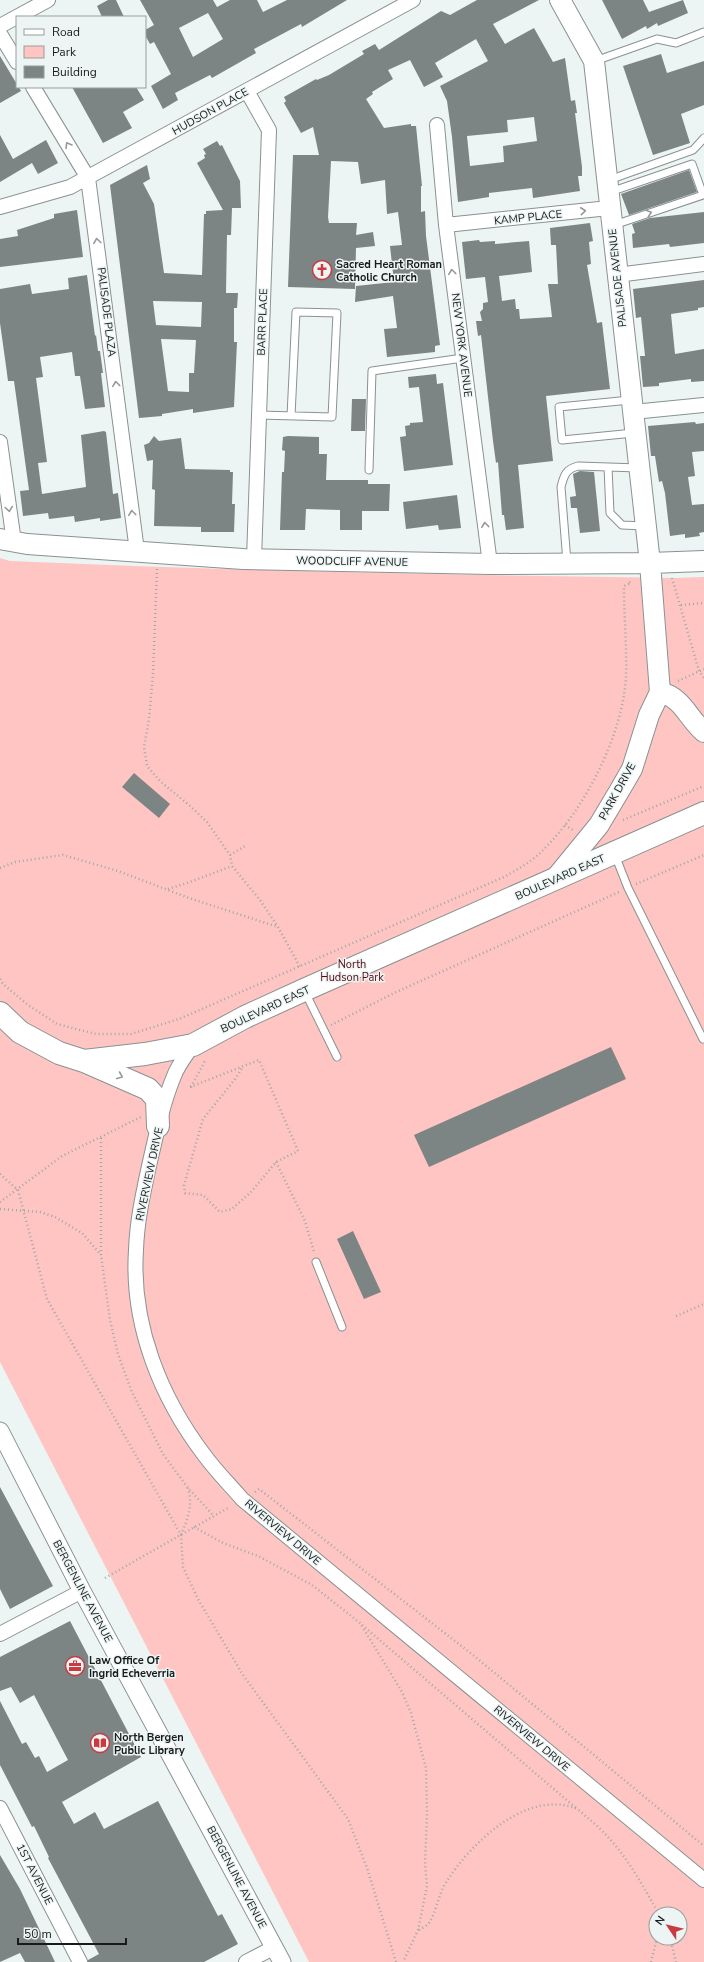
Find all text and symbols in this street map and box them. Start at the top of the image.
legend [16,16,146,88]
text: Road [52,24,80,40]
text: Park [52,44,77,60]
text: Building [52,64,97,80]
street label: HUDSON PLACE [169,84,251,139]
one-way arrow [65,142,72,149]
street label: KAMP PLACE [493,206,563,229]
one-way arrow [579,207,586,216]
one-way arrow [645,210,652,218]
street label: PALISADE AVENUE [605,228,630,328]
one-way arrow [93,238,102,244]
place label: Sacred Heart Roman Catholic Church [336,257,442,285]
church icon: Sacred Heart Roman Catholic Church [311,259,333,281]
street label: PALISADE PLAZA [94,266,119,358]
one-way arrow [448,269,457,275]
street label: BARR PLACE [254,288,271,356]
street label: NEW YORK AVENUE [448,292,475,398]
one-way arrow [112,381,121,387]
one-way arrow [4,506,13,512]
one-way arrow [128,510,137,516]
one-way arrow [481,522,490,529]
street label: WOODCLIFF AVENUE [296,553,408,570]
street label: PARK DRIVE [595,760,639,823]
street label: BOULEVARD EAST [513,851,608,904]
park label: North Hudson Park [320,957,384,985]
street label: BOULEVARD EAST [218,982,313,1037]
one-way arrow [117,1072,124,1080]
street label: RIVERVIEW DRIVE [132,1126,167,1222]
street label: RIVERVIEW DRIVE [241,1496,324,1569]
street label: BERGENLINE AVENUE [49,1537,116,1645]
place label: Law Office Of Ingrid Echeverria [89,1653,175,1681]
office icon: Law Office Of Ingrid Echeverria [64,1655,86,1677]
street label: RIVERVIEW DRIVE [490,1702,573,1775]
place label: North Bergen Public Library [114,1730,185,1758]
library icon: North Bergen Public Library [89,1732,111,1754]
street label: BERGENLINE AVENUE [203,1823,270,1931]
street label: 1ST AVENUE [13,1841,56,1907]
north arrow [648,1906,688,1946]
text: N [652,1913,669,1928]
scale bar [18,1920,126,1946]
text: 50 m [24,1926,52,1942]

